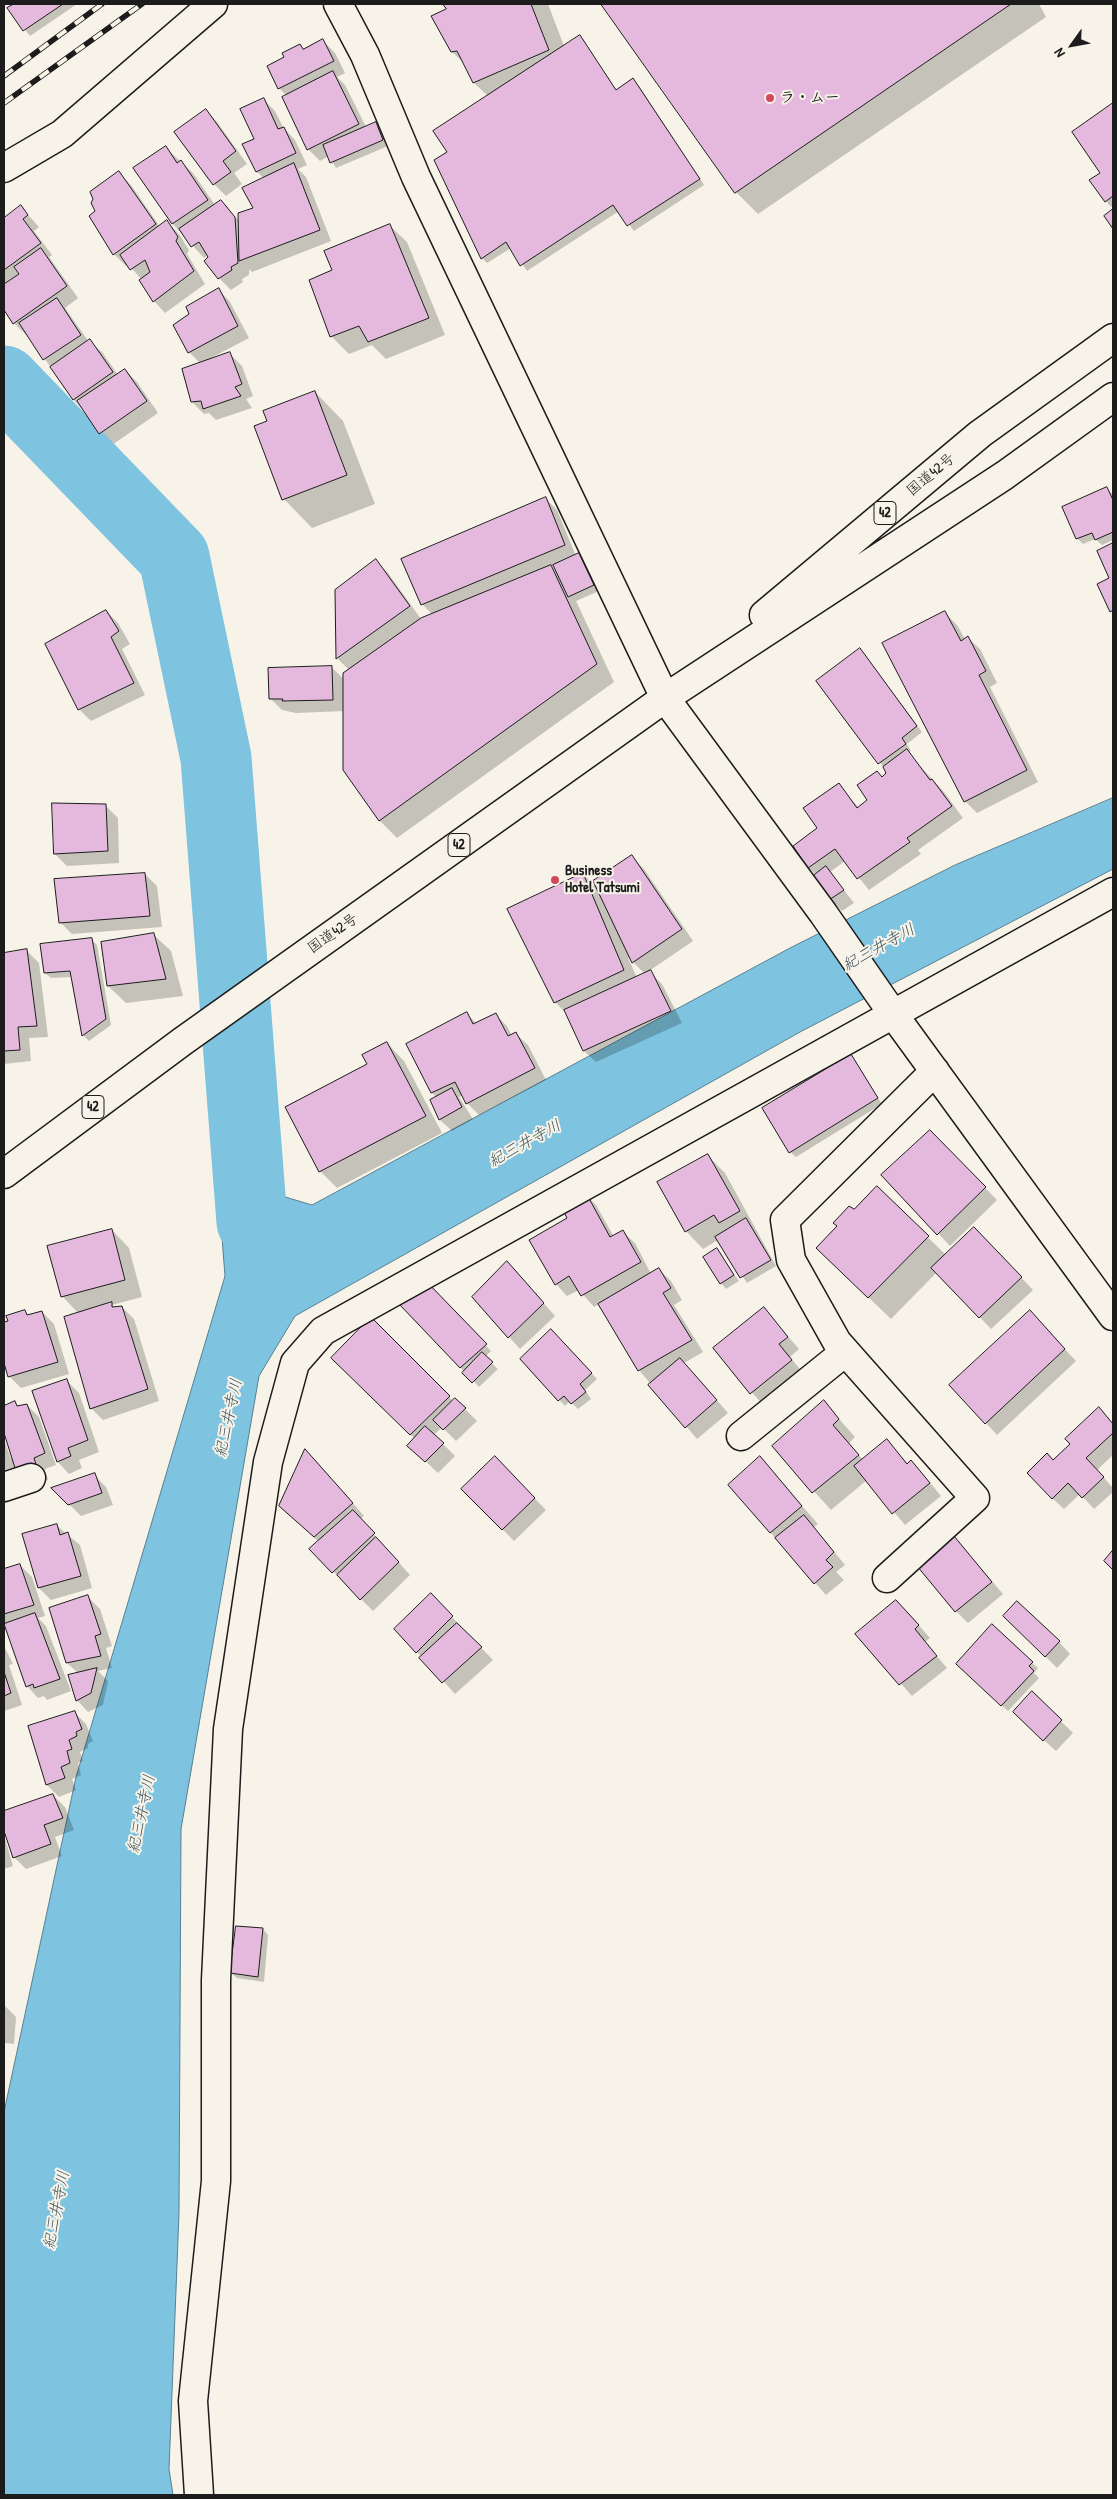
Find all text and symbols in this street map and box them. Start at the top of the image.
north arrow [1047,20,1097,70]
text: N [1049,45,1069,61]
place label: ラ・ムー [780,89,840,107]
marker: ラ・ムー [764,92,776,104]
street label: 国道42号 [903,450,959,500]
road number: 42 [874,502,896,524]
road number: 42 [448,834,470,856]
place label: Business Hotel Tatsumi [565,862,640,897]
marker: Business Hotel Tatsumi [549,874,561,886]
street label: 国道42号 [304,910,362,958]
water label: 紀三井寺川 [839,920,919,976]
road number: 42 [82,1096,104,1118]
water label: 紀三井寺川 [485,1116,565,1172]
water label: 紀三井寺川 [211,1377,247,1459]
water label: 紀三井寺川 [124,1773,160,1855]
water label: 紀三井寺川 [40,2169,74,2251]

